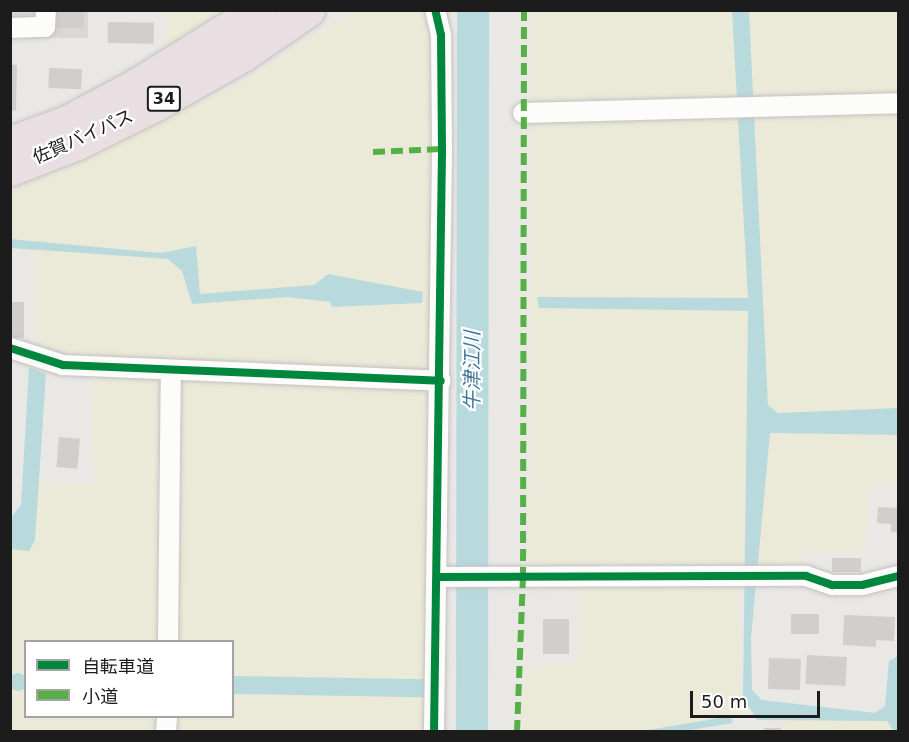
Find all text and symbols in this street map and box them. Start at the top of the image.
road number: 34 [146,86,182,112]
street label: 佐賀バイパス [29,105,137,169]
water label: 牛津江川 [460,331,484,411]
legend [24,640,234,718]
text: 自転車道 [82,656,154,677]
scale bar [693,679,824,717]
text: 小道 [82,686,118,707]
text: 50 m [701,691,747,712]

